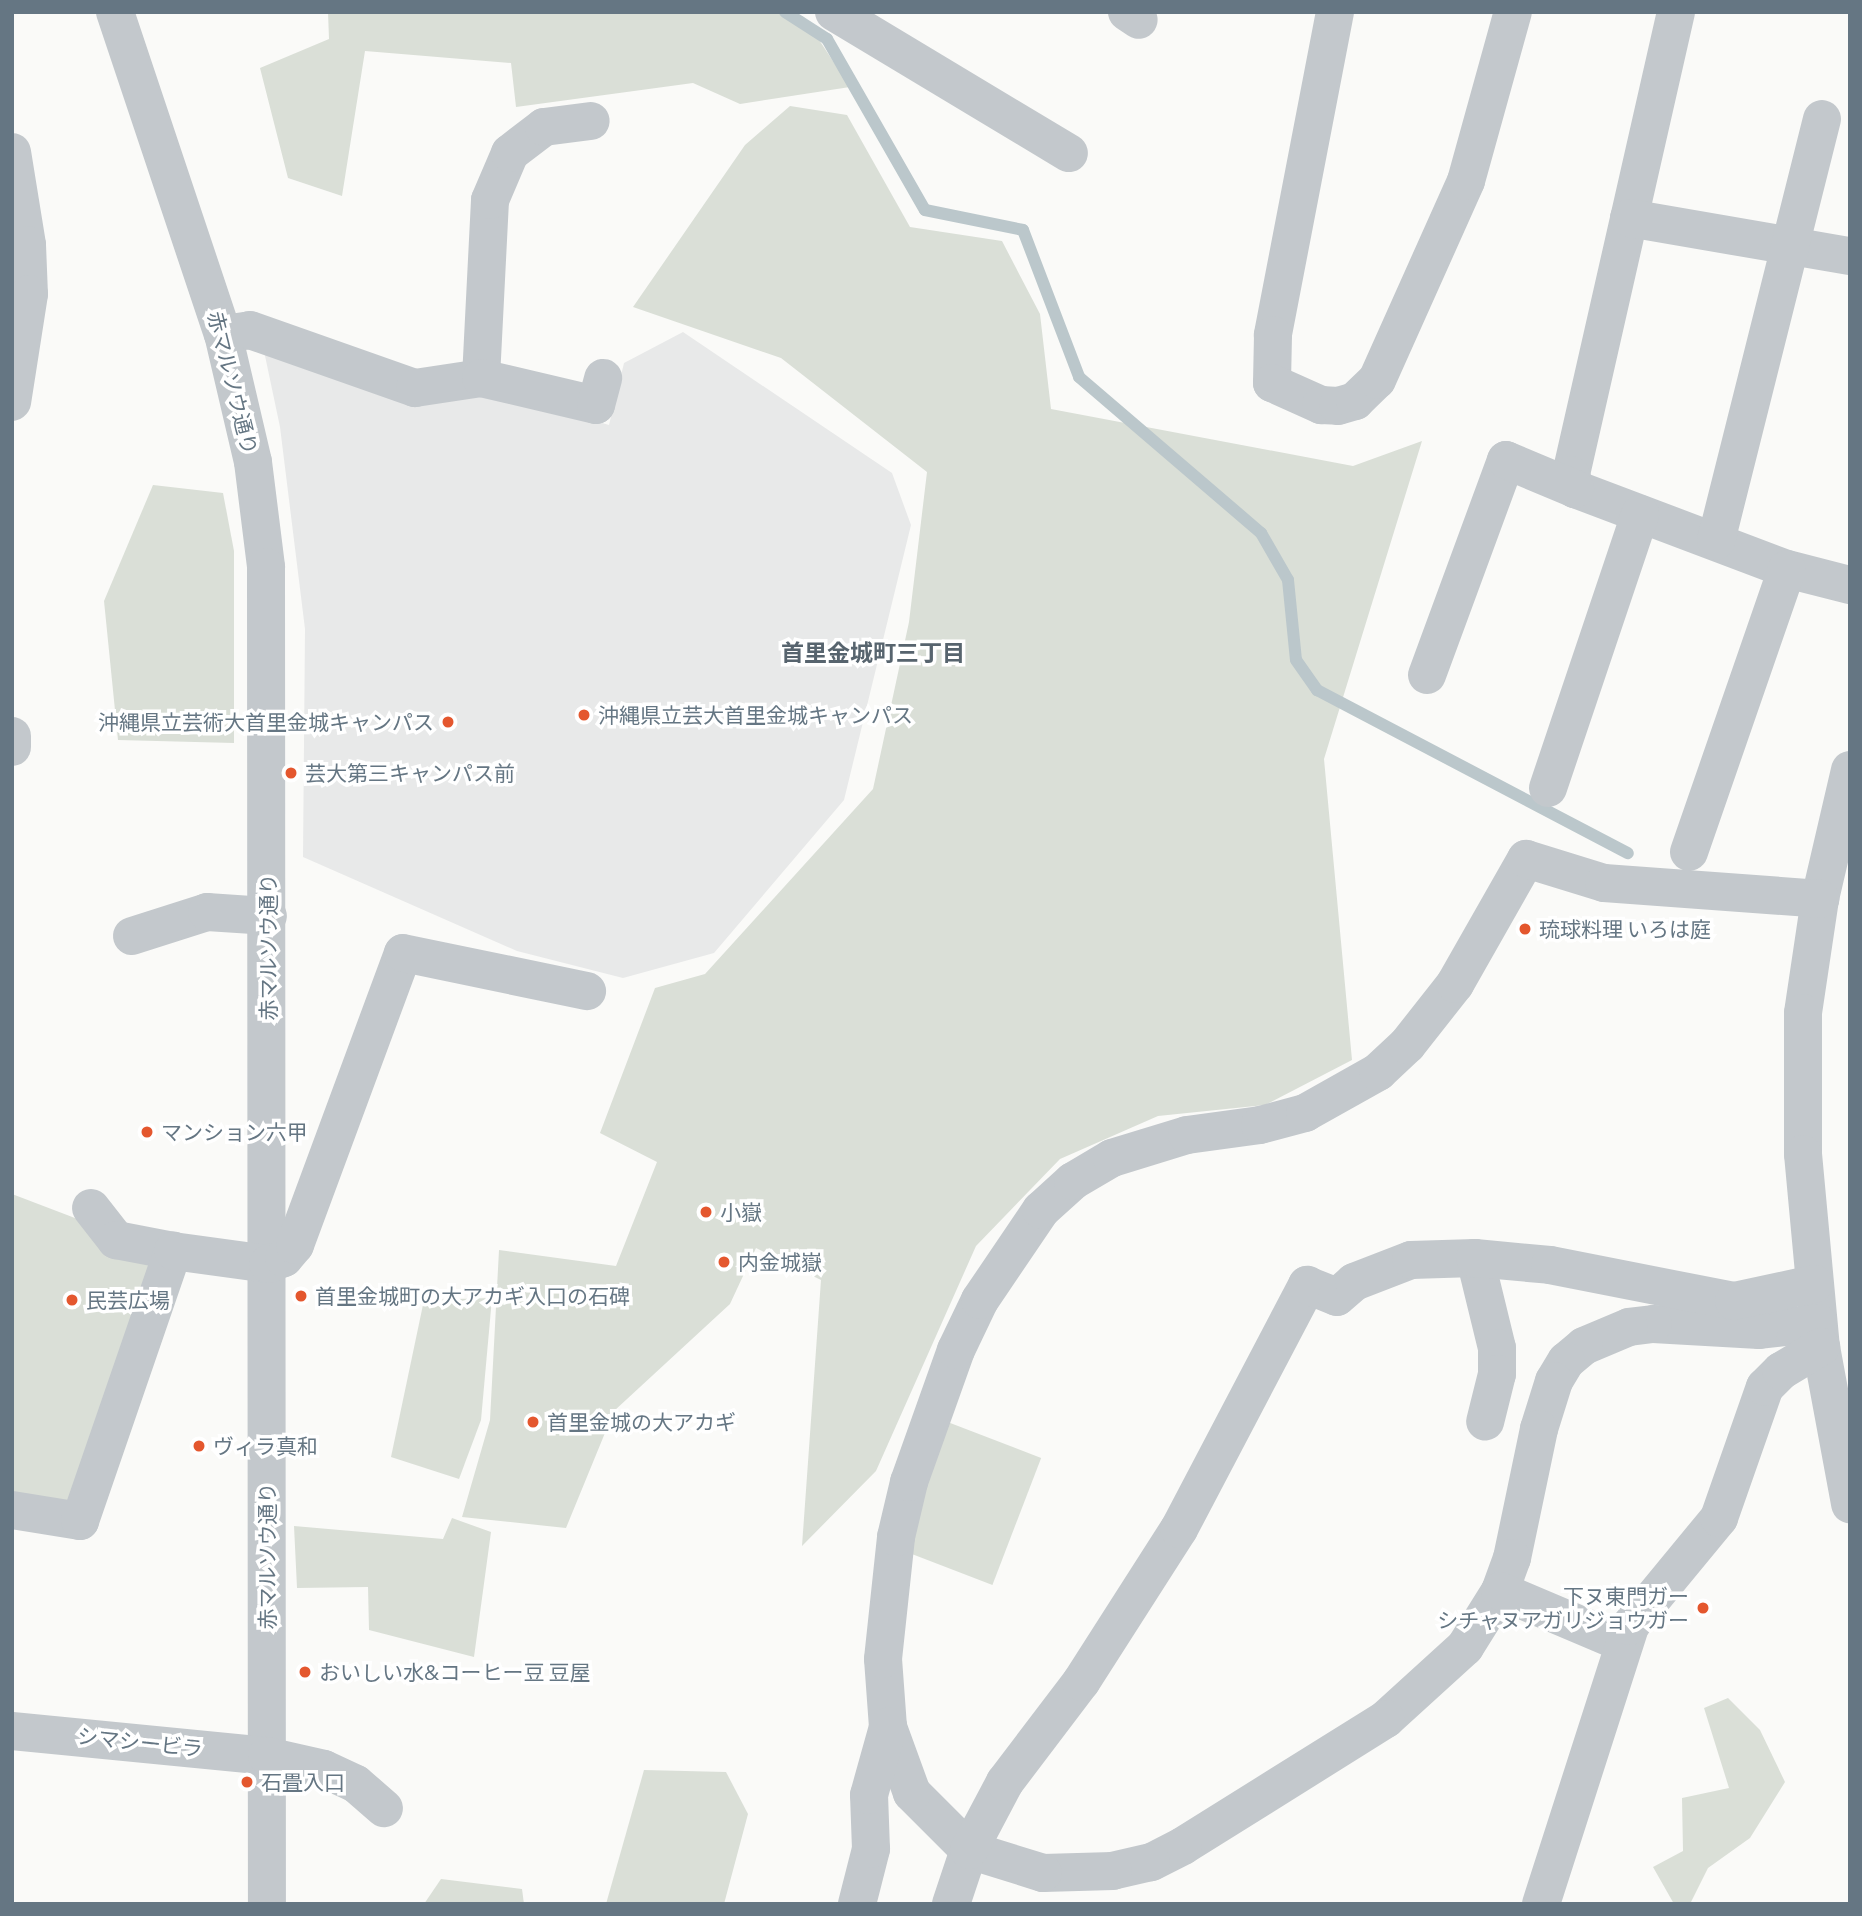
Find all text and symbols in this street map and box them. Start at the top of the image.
street label: 赤マルソウ通り [203,309,263,457]
district label: 首里金城町三丁目 [781,638,965,666]
place label: 沖縄県立芸大首里金城キャンパス [598,702,913,728]
marker: 沖縄県立芸大首里金城キャンパス [576,707,592,723]
place label: 沖縄県立芸術大首里金城キャンパス [98,709,434,735]
marker: 沖縄県立芸術大首里金城キャンパス [440,714,456,730]
place label: 芸大第三キャンパス前 [305,760,515,786]
marker: 芸大第三キャンパス前 [283,765,299,781]
street label: 赤マルソウ通り [255,874,281,1020]
place label: 琉球料理 いろは庭 [1539,916,1711,942]
marker: 琉球料理 いろは庭 [1517,921,1533,937]
place label: マンション六甲 [161,1119,308,1145]
marker: マンション六甲 [139,1124,155,1140]
place label: 小嶽 [720,1199,762,1225]
marker: 小嶽 [698,1204,714,1220]
place label: 内金城嶽 [738,1249,822,1275]
marker: 内金城嶽 [716,1254,732,1270]
place label: 首里金城町の大アカギ入口の石碑 [315,1283,630,1309]
place label: 民芸広場 [86,1287,170,1313]
marker: 首里金城町の大アカギ入口の石碑 [293,1288,309,1304]
marker: 民芸広場 [64,1292,80,1308]
place label: 首里金城の大アカギ [547,1409,736,1435]
marker: 首里金城の大アカギ [525,1414,541,1430]
place label: ヴィラ真和 [213,1433,318,1459]
marker: ヴィラ真和 [191,1438,207,1454]
street label: 赤マルソウ通り [254,1483,280,1629]
place label: 下ヌ東門ガー シチャヌアガリジョウガー [1437,1583,1689,1633]
marker: 下ヌ東門ガー シチャヌアガリジョウガー [1695,1600,1711,1616]
place label: おいしい水&コーヒー豆 豆屋 [319,1659,590,1685]
marker: おいしい水&コーヒー豆 豆屋 [297,1664,313,1680]
street label: シマシービラ [76,1723,204,1761]
place label: 石畳入口 [261,1769,345,1795]
marker: 石畳入口 [239,1774,255,1790]

